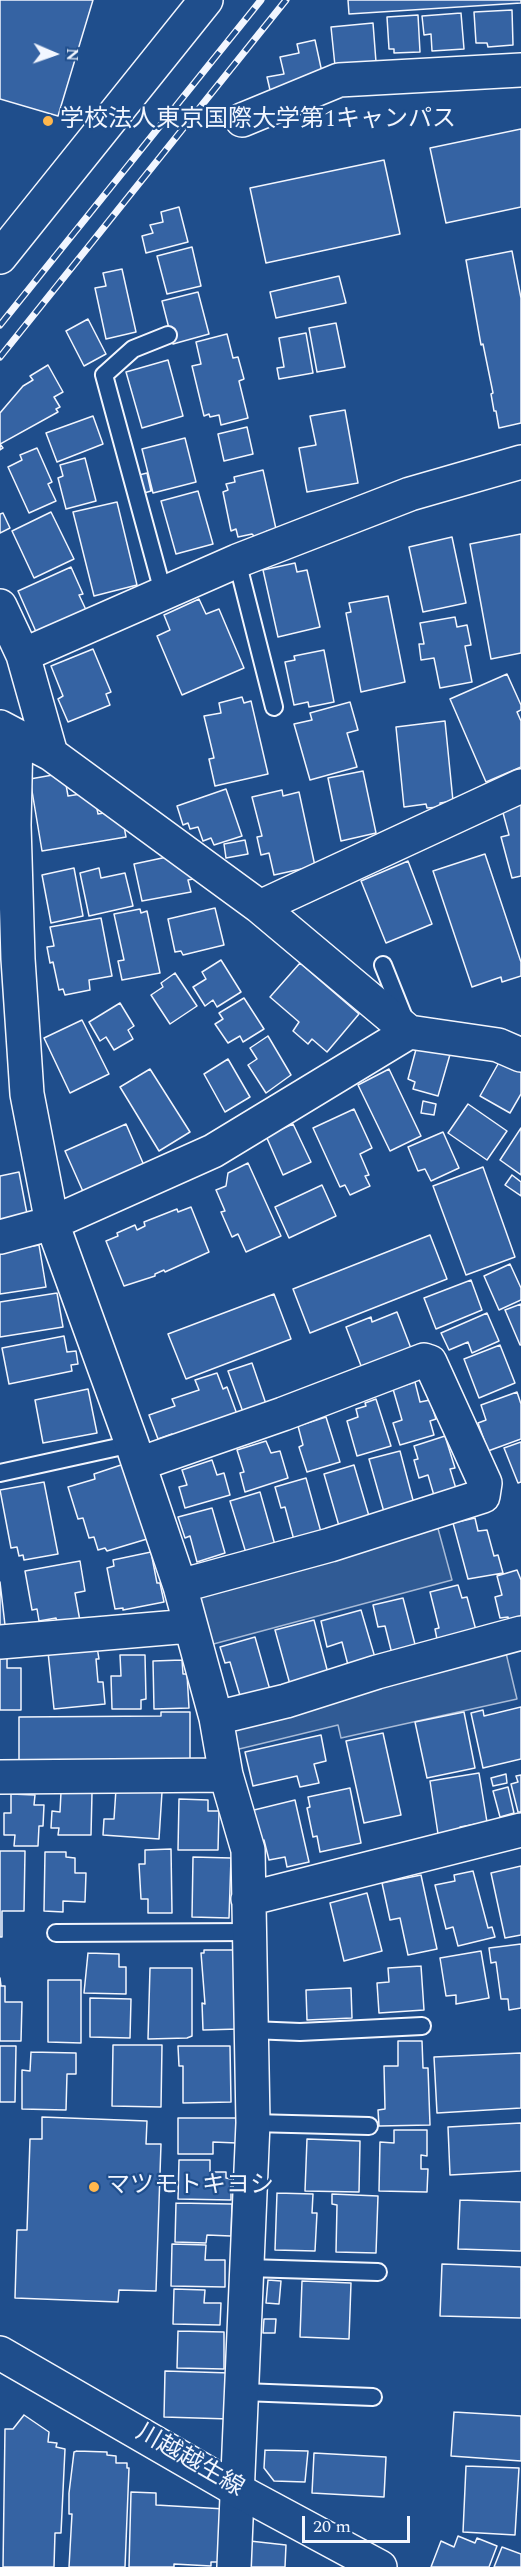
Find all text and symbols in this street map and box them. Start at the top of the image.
north arrow [24,24,84,84]
text: N [60,48,84,62]
place label: 学校法人東京国際大学第1キャンパス [60,107,456,135]
marker: 学校法人東京国際大学第1キャンパス [41,114,55,128]
place label: マツモトキヨシ [106,2173,274,2201]
marker: マツモトキヨシ [87,2180,101,2194]
street label: 川越越生線 [130,2420,248,2504]
scale bar [305,2504,413,2542]
text: 20 m [313,2513,351,2540]

